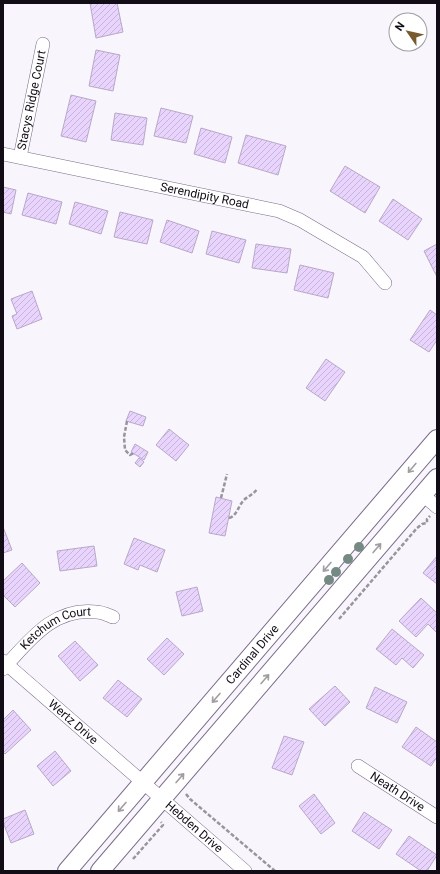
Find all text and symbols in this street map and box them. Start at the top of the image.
north arrow [388,12,428,52]
text: N [393,20,408,34]
street label: Stacys Ridge Court [15,49,49,151]
street label: Serendipity Road [159,180,250,212]
one-way arrow [407,463,416,474]
one-way arrow [372,543,381,554]
one-way arrow [323,562,332,573]
street label: Ketchum Court [17,604,91,652]
street label: Cardinal Drive [223,622,282,687]
one-way arrow [260,674,269,684]
one-way arrow [211,693,220,703]
street label: Wertz Drive [46,697,101,747]
street label: Neath Drive [368,769,427,814]
one-way arrow [175,773,184,783]
street label: Hebden Drive [163,798,226,856]
one-way arrow [117,802,126,813]

